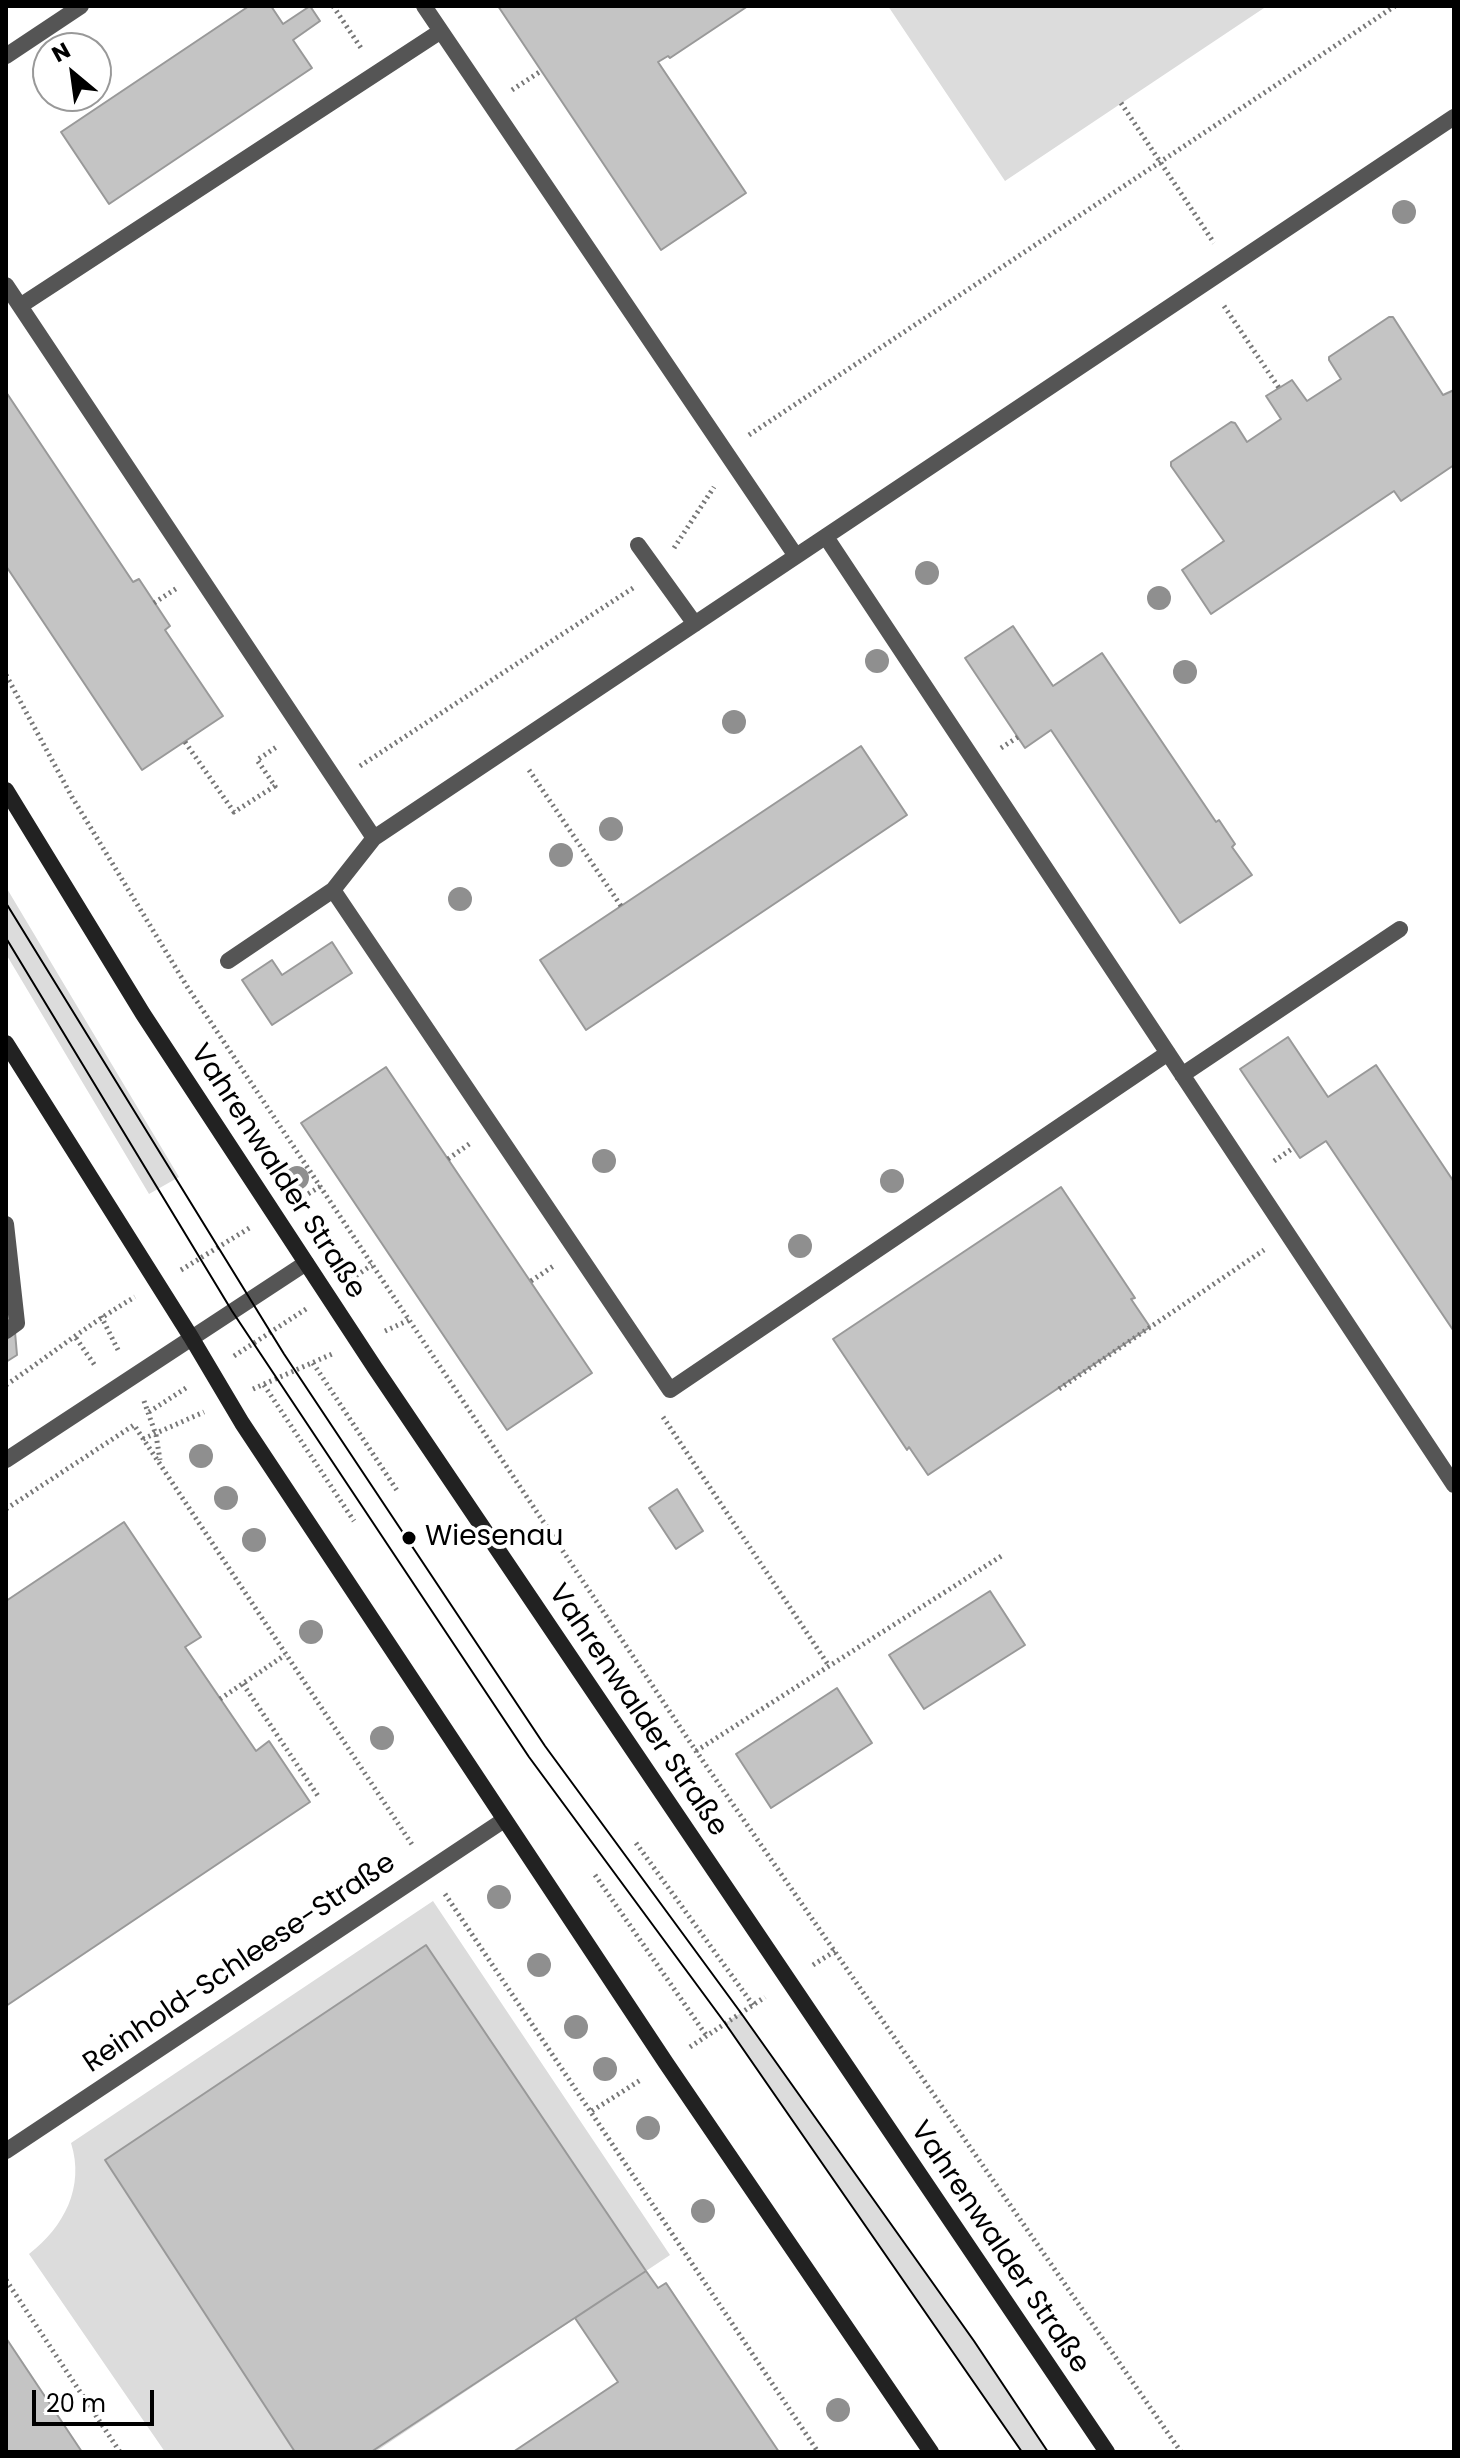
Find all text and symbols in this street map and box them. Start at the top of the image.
north arrow [32,32,112,112]
text: N [46,35,76,70]
street label: Vahrenwalder Straße [182,1038,372,1306]
place label: Wiesenau [425,1521,563,1555]
marker: Wiesenau [400,1529,418,1547]
street label: Vahrenwalder Straße [540,1579,734,1843]
street label: Reinhold-Schleese-Straße [78,1847,402,2081]
street label: Vahrenwalder Straße [902,2116,1096,2380]
scale bar [36,2374,158,2424]
text: 20 m [46,2387,106,2420]

